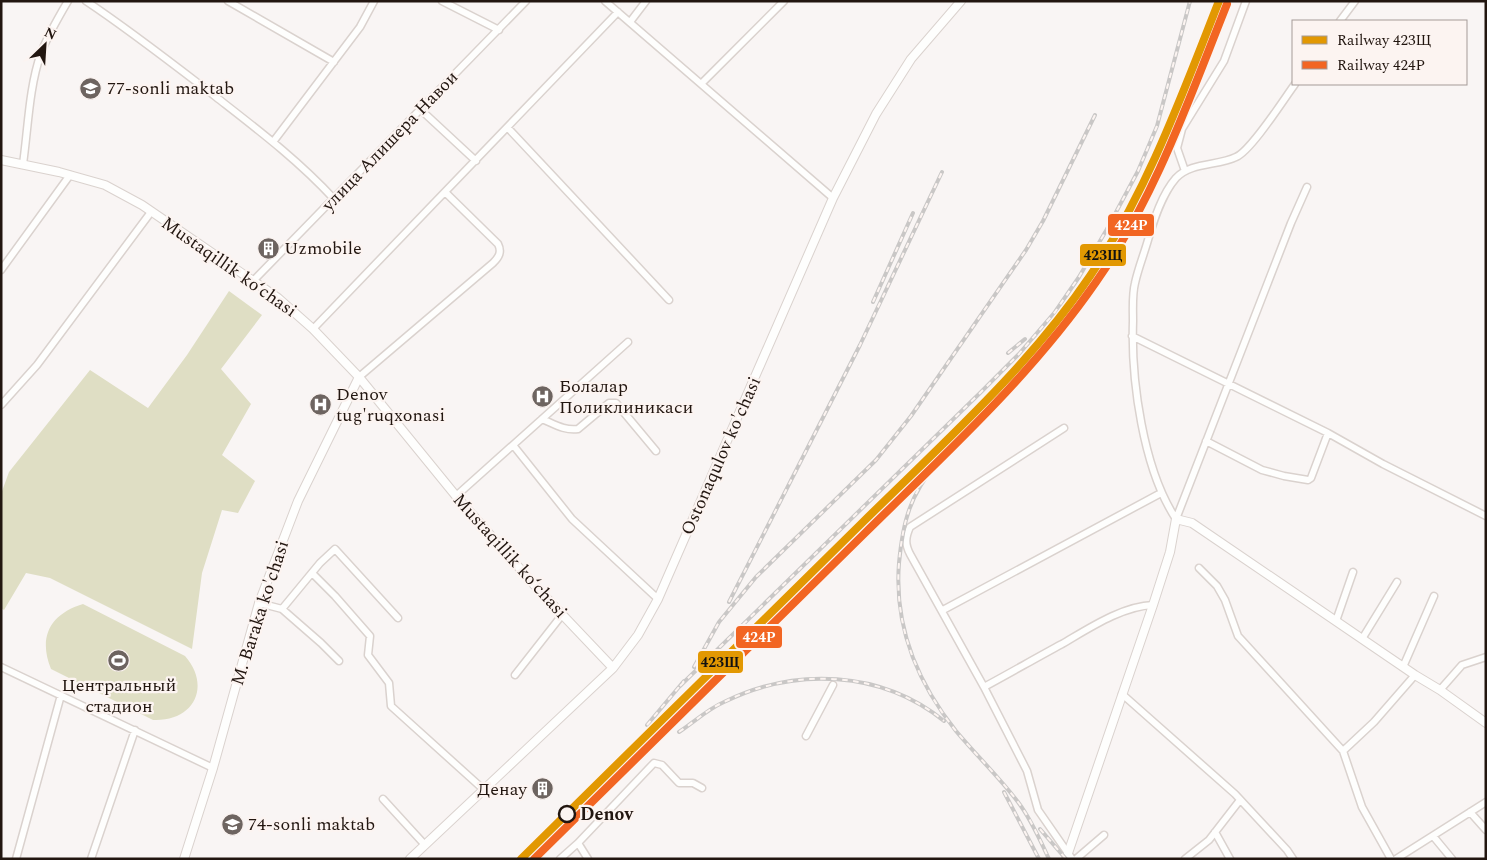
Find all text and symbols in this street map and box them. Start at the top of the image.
north arrow [20,20,70,70]
legend [1292,20,1467,85]
text: N [41,22,60,46]
text: Railway 423Щ [1337,29,1432,52]
text: Railway 424Р [1337,54,1425,77]
street label: улица Алишера Навои [315,65,464,218]
place label: 77-sonli maktab [107,75,234,102]
school or university icon: 77-sonli maktab [79,76,103,100]
street label: Mustaqillik ko‘chasi [156,210,302,324]
line badge: 424Р [1107,213,1155,237]
text: 424Р [1114,215,1148,236]
place label: Uzmobile [284,235,362,262]
building icon: Uzmobile [256,236,280,260]
line badge: 423Щ [1079,243,1127,267]
text: 423Щ [1083,245,1123,266]
street label: Ostonaqulov ko'chasi [674,372,768,540]
place label: Болалар Поликлиникаси [559,373,693,421]
place label: Denov tug'ruqxonasi [336,381,445,429]
hospital icon: Болалар Поликлиникаси [531,384,555,408]
hospital icon: Denov tug'ruqxonasi [308,392,332,416]
street label: Mustaqillik ko‘chasi [446,487,574,625]
street label: M. Baraka ko'chasi [224,537,296,689]
line badge: 424Р [735,625,783,649]
text: 424Р [742,627,776,648]
sports icon: Центральный стадион [107,648,131,672]
line badge: 423Щ [697,650,744,674]
text: 423Щ [700,652,740,673]
place label: Центральный стадион [62,672,176,720]
place label: Денау [477,776,528,803]
building icon: Денау [531,777,555,801]
place label: Denov [580,801,634,828]
marker: Denov [558,805,576,823]
place label: 74-sonli maktab [248,811,375,838]
school or university icon: 74-sonli maktab [220,812,244,836]

